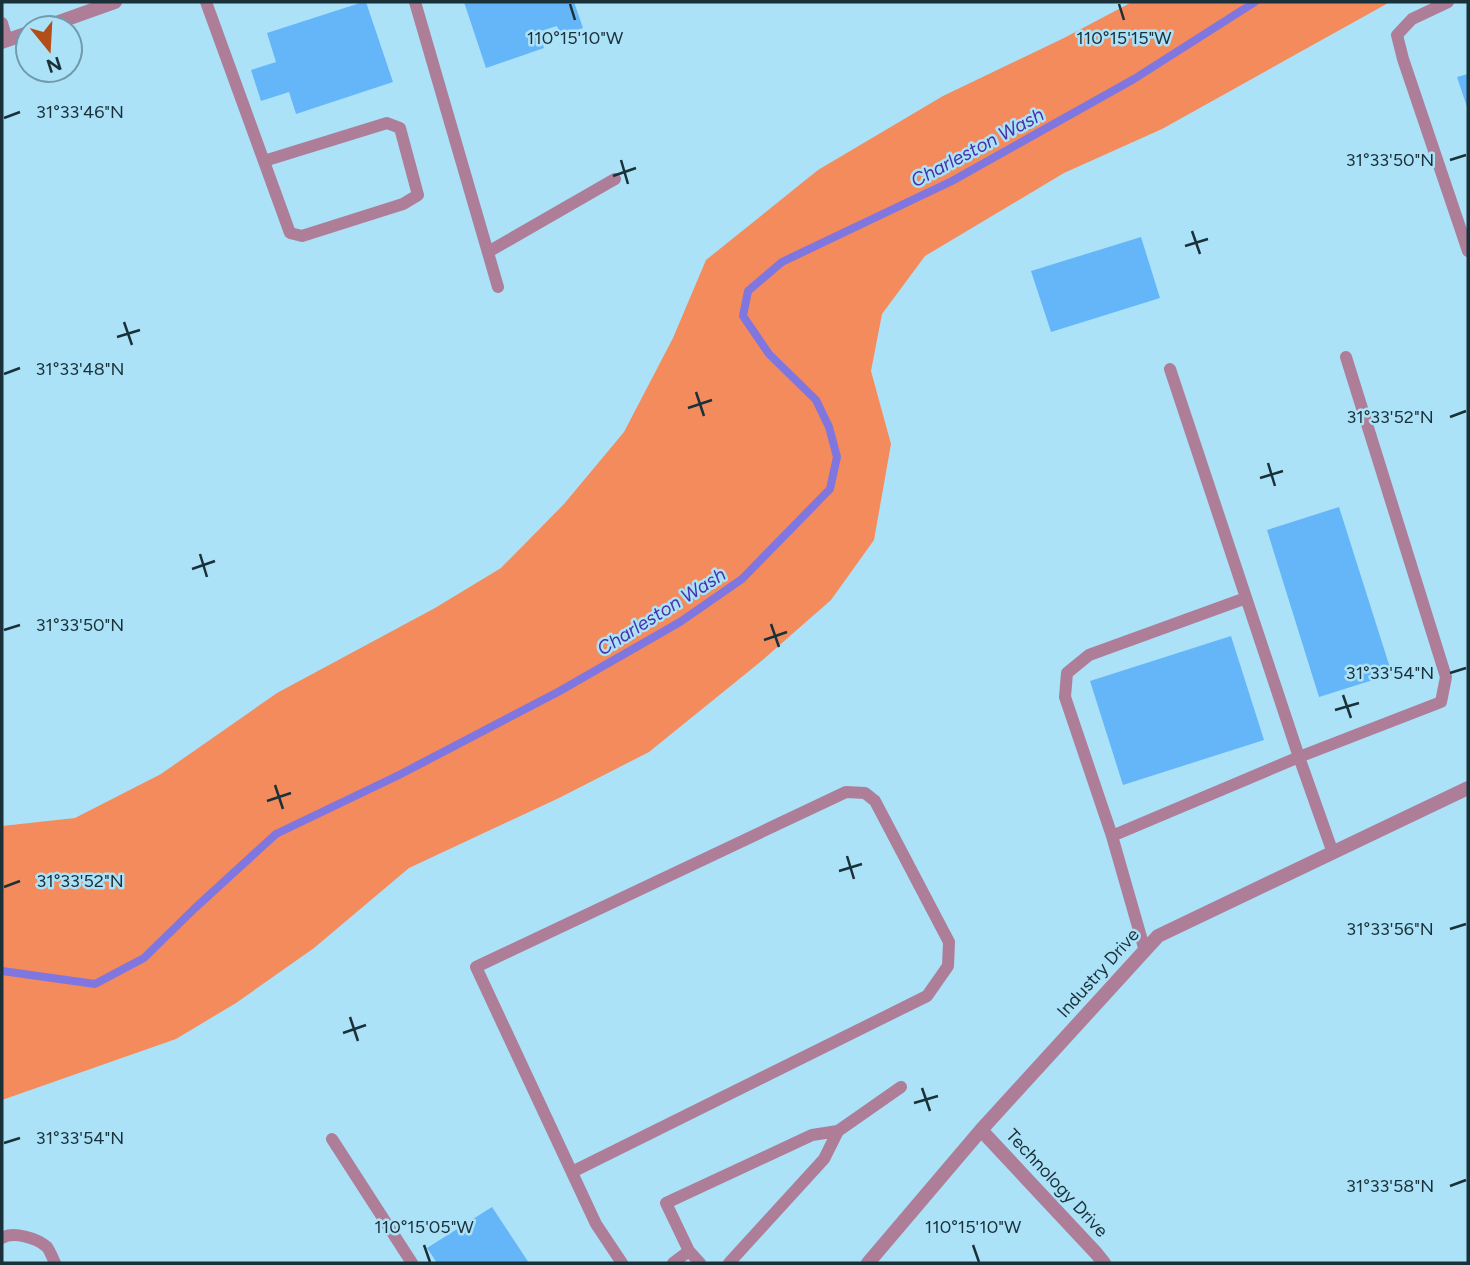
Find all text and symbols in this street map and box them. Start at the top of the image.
north arrow [14,14,84,84]
text: 110°15'10"W [527,27,624,49]
text: 110°15'15"W [1076,27,1172,49]
text: N [44,51,65,78]
text: 31°33'46"N [36,101,124,123]
water label: Charleston Wash [907,103,1048,192]
text: 31°33'50"N [1346,149,1434,171]
text: 31°33'48"N [36,358,124,380]
text: 31°33'52"N [1346,406,1434,428]
water label: Charleston Wash [593,562,730,660]
text: 31°33'50"N [36,614,124,636]
text: 31°33'54"N [1346,662,1434,684]
text: 31°33'52"N [36,870,124,892]
text: 31°33'56"N [1346,918,1434,940]
street label: Industry Drive [1052,924,1144,1022]
street label: Technology Drive [1001,1125,1113,1242]
text: 31°33'54"N [36,1127,124,1149]
text: 31°33'58"N [1346,1175,1434,1197]
text: 110°15'05"W [374,1216,474,1238]
text: 110°15'10"W [925,1216,1022,1238]

